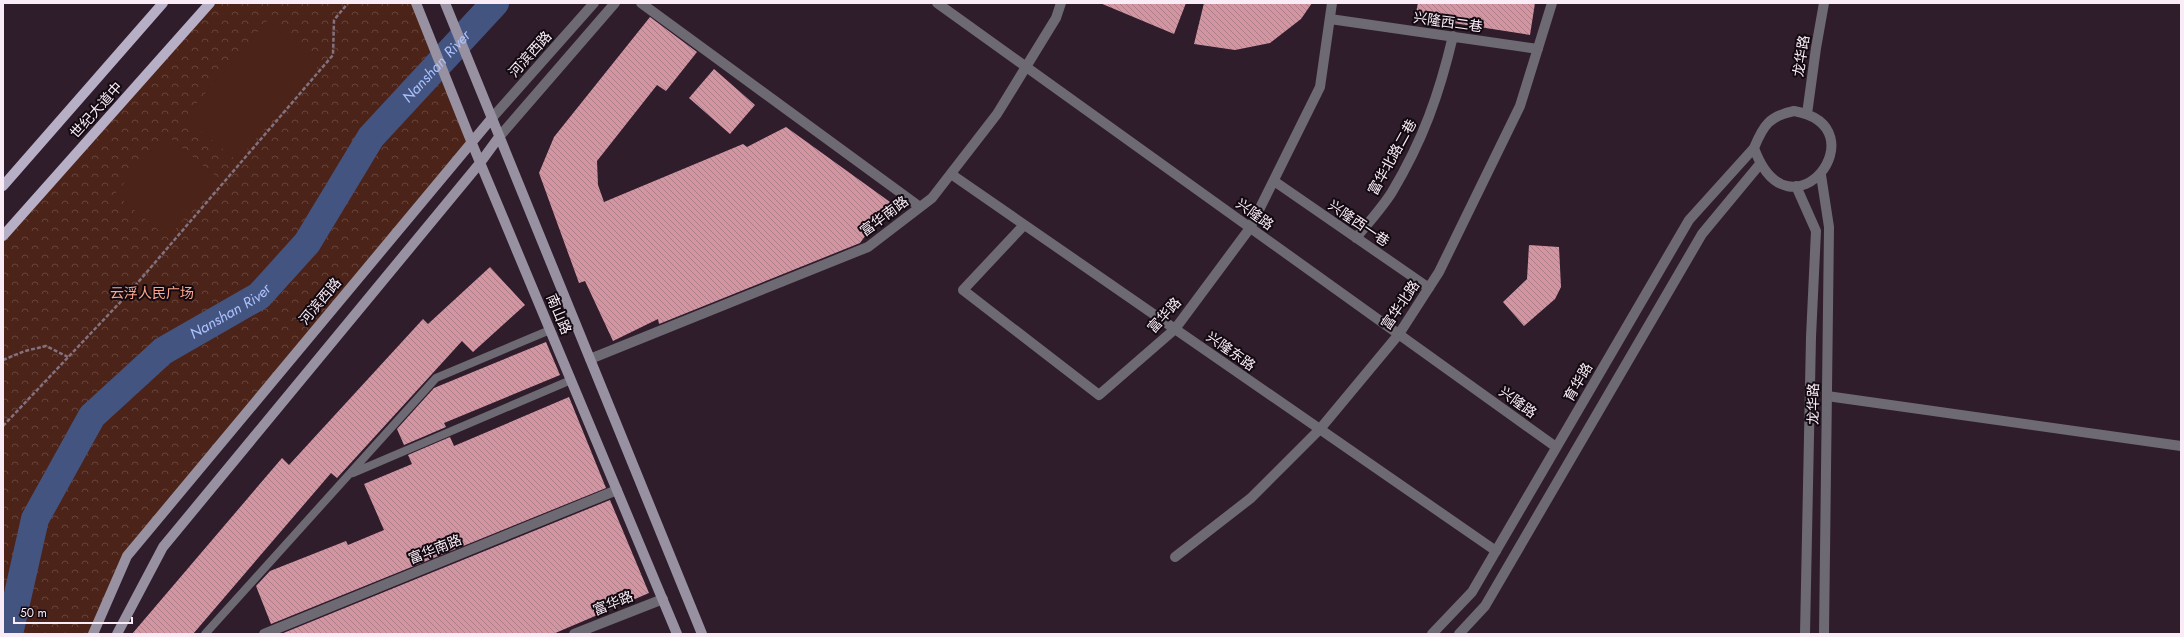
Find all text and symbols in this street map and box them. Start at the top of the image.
street label: 兴隆西二巷 [1412,7,1484,37]
water label: Nanshan River [397,25,476,108]
street label: 河滨西路 [504,27,556,81]
street label: 龙华路 [1788,34,1814,78]
street label: 世纪大道中 [65,77,127,143]
street label: 富华北路二巷 [1363,115,1421,199]
street label: 富华南路 [856,191,912,241]
street label: 兴隆路 [1232,194,1278,234]
street label: 兴隆西一巷 [1324,195,1394,251]
street label: 河滨西路 [294,273,346,329]
street label: 富华北路 [1376,276,1424,334]
water label: Nanshan River [185,278,277,345]
park label: 云浮人民广场 [110,283,194,303]
street label: 南山路 [542,291,576,337]
street label: 富华路 [1143,293,1185,337]
street label: 兴隆东路 [1202,327,1260,375]
street label: 育华路 [1559,359,1597,405]
street label: 兴隆路 [1495,382,1541,422]
street label: 龙华路 [1803,383,1823,425]
street label: 富华南路 [405,529,465,569]
street label: 富华路 [590,586,636,620]
scale bar [14,599,132,625]
text: 50 m [20,604,47,622]

